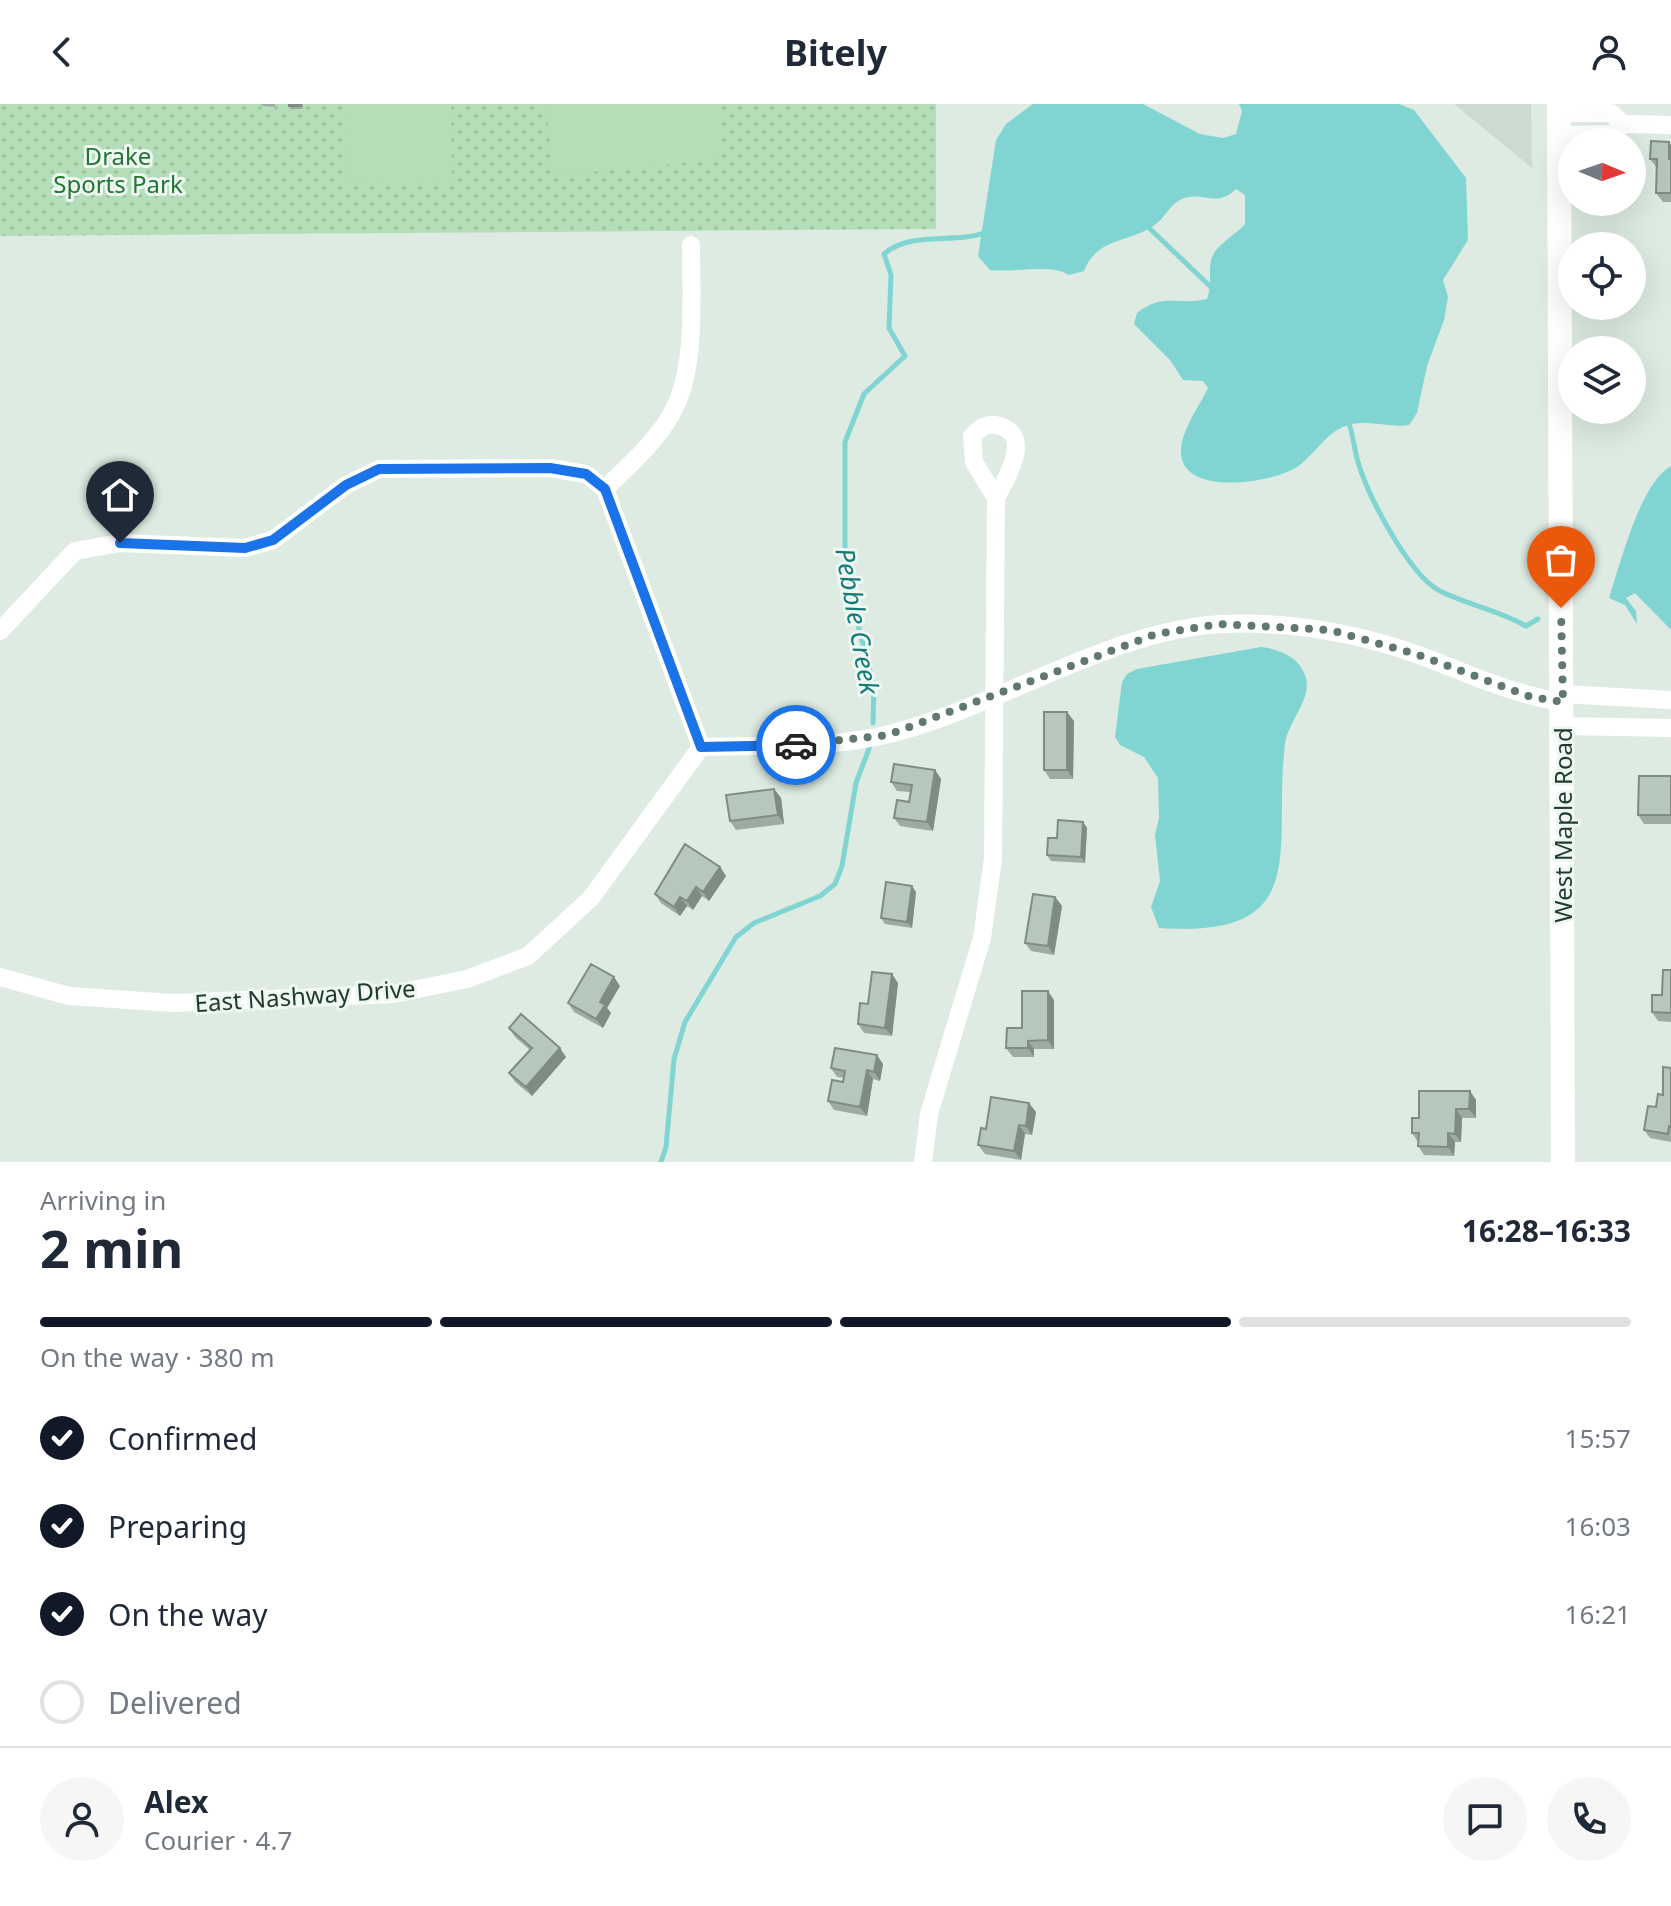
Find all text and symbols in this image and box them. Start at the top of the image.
text: Bitely [784,28,887,77]
icon: back [40,30,84,74]
icon: person [1587,30,1631,74]
north arrow [1558,128,1646,216]
map controls [1558,128,1646,424]
park label: Drake Sports Park [53,139,183,200]
button: locate [1558,232,1646,320]
button: layers [1558,336,1646,424]
pin [86,461,154,543]
icon: home [98,473,142,517]
pin [1527,526,1595,608]
icon: bag [1539,538,1583,582]
water label: Pebble Creek [827,545,889,698]
courier [756,705,836,785]
icon: car [774,723,818,767]
street label: West Maple Road [1546,727,1579,923]
street label: East Nashway Drive [193,971,417,1019]
text: Arriving in [40,1182,166,1218]
text: 16:28–16:33 [1462,1210,1631,1251]
text: 2 min [40,1212,183,1283]
text: On the way · 380 m [40,1339,274,1375]
icon: check [40,1416,84,1460]
text: Confirmed [108,1418,258,1459]
text: 15:57 [1565,1420,1631,1456]
icon: check [40,1504,84,1548]
text: Preparing [108,1506,247,1547]
text: 16:03 [1565,1508,1631,1544]
icon: check [40,1592,84,1636]
text: On the way [108,1594,268,1635]
text: 16:21 [1565,1596,1631,1632]
text: Delivered [108,1682,242,1723]
button: person [40,1777,124,1861]
button: chat [1443,1777,1527,1861]
button: phone [1547,1777,1631,1861]
text: Alex [144,1781,208,1822]
text: Courier · 4.7 [144,1822,292,1858]

